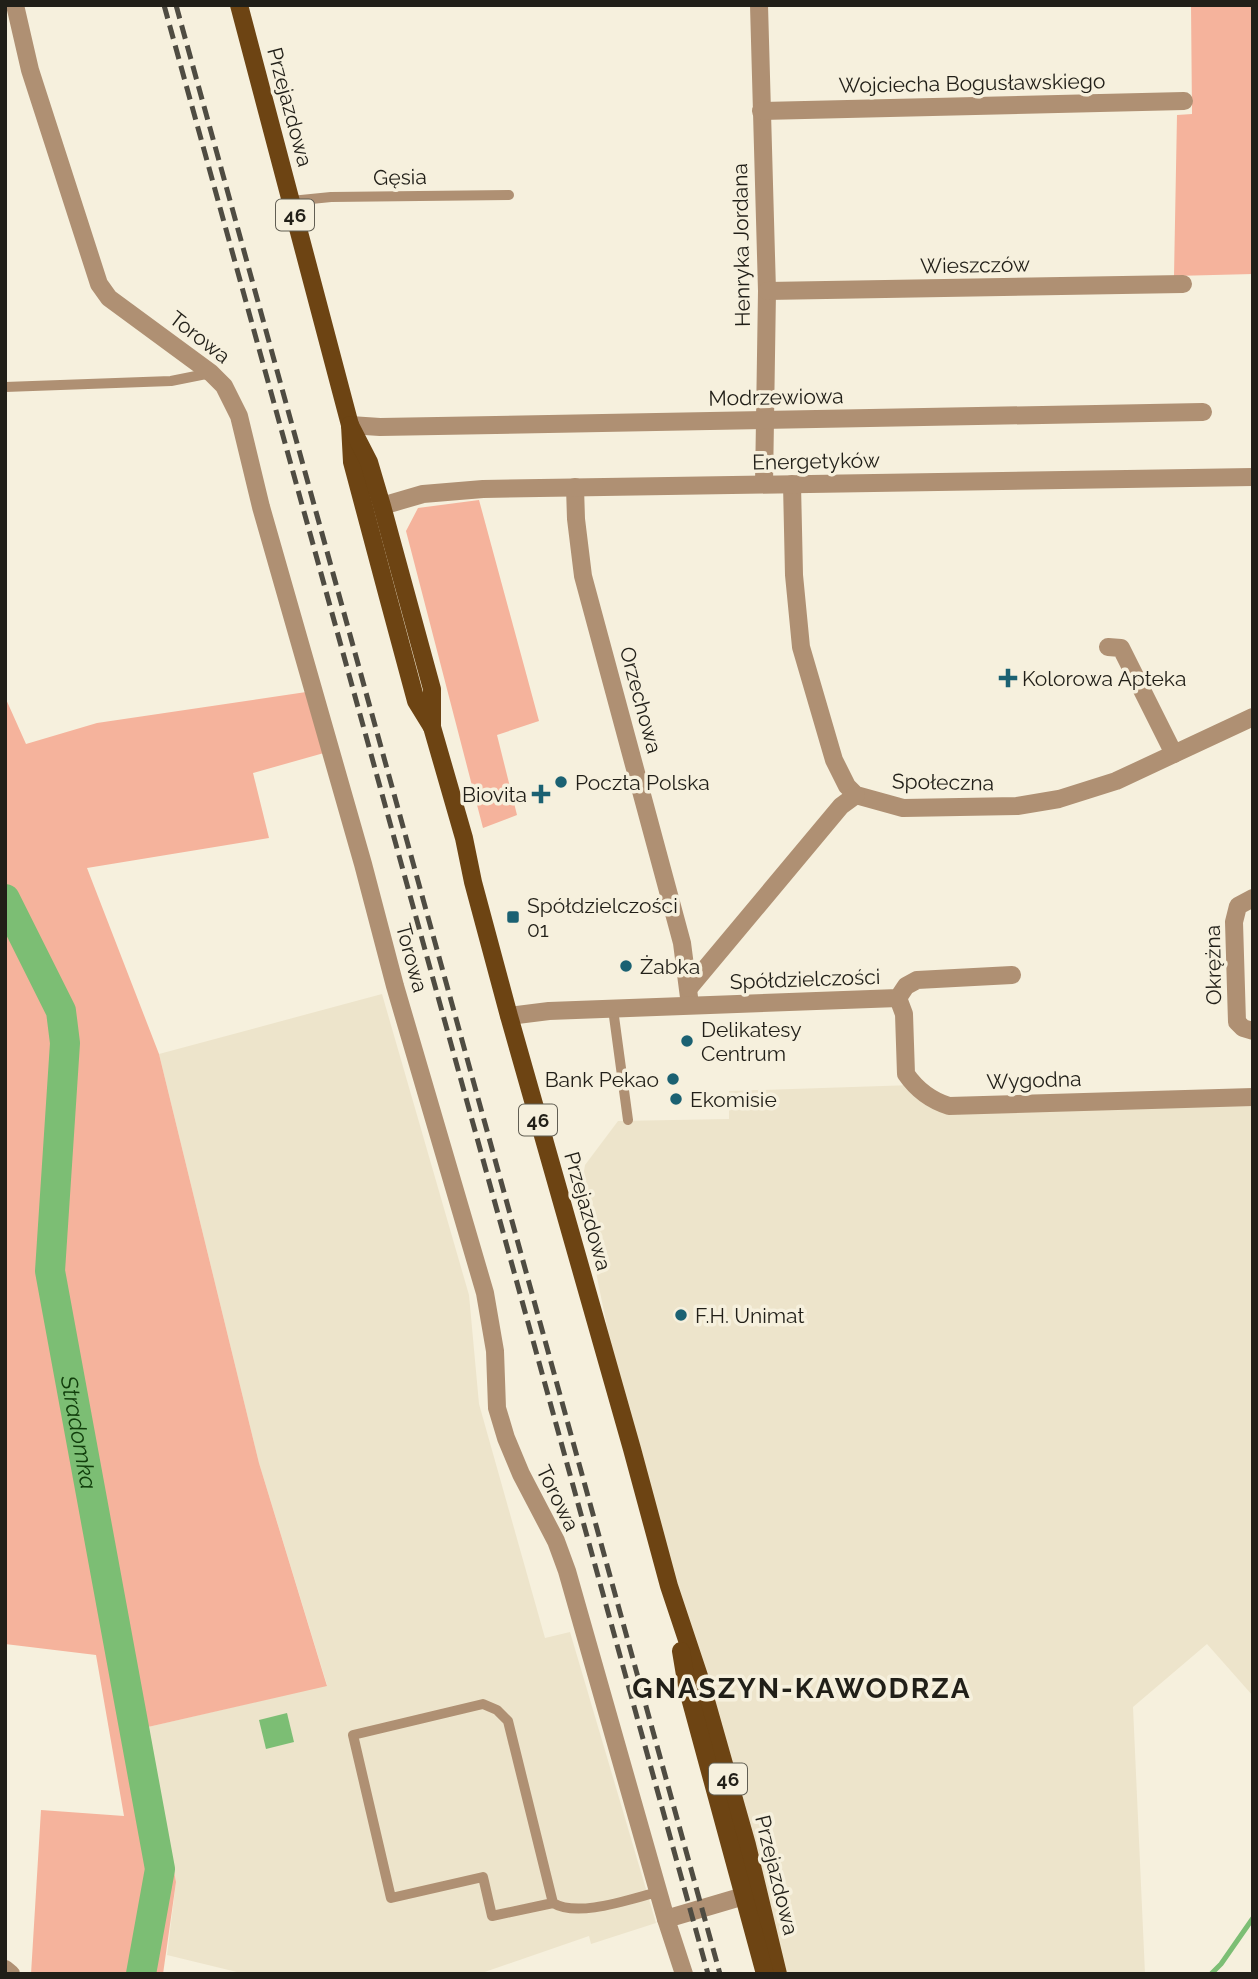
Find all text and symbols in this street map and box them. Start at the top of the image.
street label: Przejazdowa [262,45,318,169]
street label: Wojciecha Bogusławskiego [839,68,1105,98]
street label: Henryka Jordana [727,163,755,327]
street label: Gęsia [373,164,427,190]
road number: 46 [276,200,314,230]
street label: Wieszczów [920,252,1030,278]
street label: Torowa [165,305,235,369]
street label: Modrzewiowa [708,383,844,411]
street label: Energetyków [752,447,880,475]
street label: Orzechowa [615,644,667,756]
place label: Kolorowa Apteka [1022,666,1186,691]
marker: Kolorowa Apteka [1000,670,1016,686]
street label: Społeczna [892,769,994,795]
place label: Poczta Polska [575,770,710,795]
marker: Poczta Polska [553,774,569,790]
place label: Biovita [462,782,527,807]
marker: Biovita [533,786,549,802]
place label: Spółdzielczości 01 [527,893,678,942]
marker: Spółdzielczości 01 [505,909,521,925]
street label: Torowa [391,921,433,995]
street label: Okrężna [1200,925,1226,1005]
place label: Żabka [640,954,700,979]
marker: Żabka [618,958,634,974]
street label: Spółdzielczości [729,964,881,994]
place label: Delikatesy Centrum [701,1017,802,1066]
marker: Delikatesy Centrum [679,1033,695,1049]
street label: Wygodna [986,1066,1082,1094]
place label: Bank Pekao [545,1067,659,1092]
marker: Bank Pekao [665,1071,681,1087]
place label: Ekomisie [690,1087,777,1112]
marker: Ekomisie [668,1091,684,1107]
road number: 46 [519,1104,557,1136]
street label: Przejazdowa [559,1149,617,1273]
place label: F.H. Unimat [695,1303,805,1328]
marker: F.H. Unimat [673,1307,689,1323]
water label: Stradomka [56,1372,103,1492]
street label: Torowa [531,1461,585,1535]
district label: GNASZYN-KAWODRZA [632,1672,972,1705]
road number: 46 [709,1764,747,1794]
street label: Przejazdowa [750,1813,804,1937]

